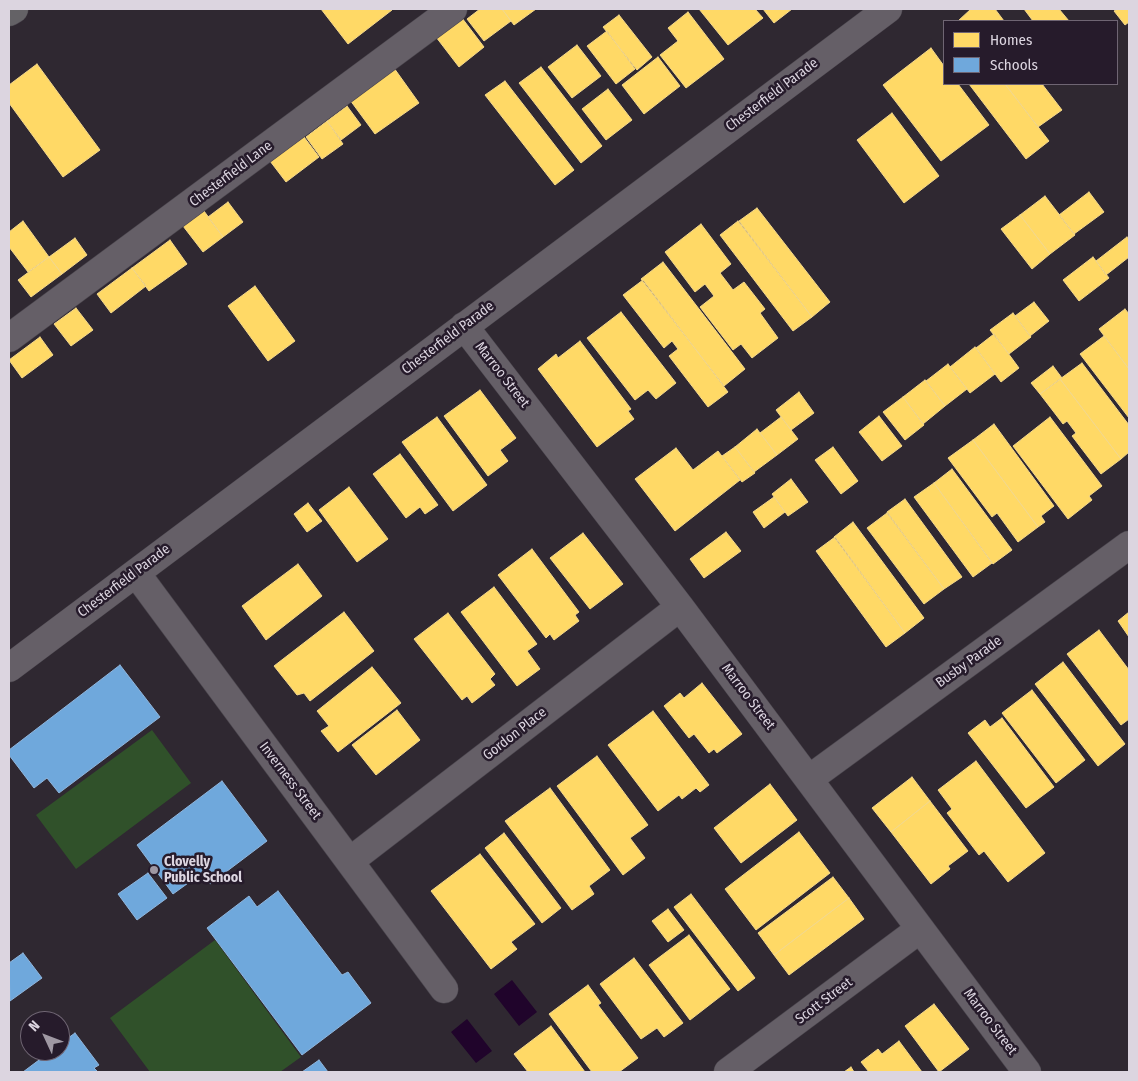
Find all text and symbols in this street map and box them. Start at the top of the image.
legend [943,20,1118,85]
text: Homes [990,31,1032,49]
street label: Chesterfield Parade [723,55,821,135]
text: Schools [990,56,1038,74]
street label: Chesterfield Lane [186,137,276,211]
street label: Chesterfield Parade [399,298,497,378]
street label: Marroo Street [471,339,533,411]
street label: Chesterfield Parade [75,541,173,621]
street label: Busby Parade [933,633,1005,691]
street label: Marroo Street [718,661,778,733]
street label: Gordon Place [480,704,550,764]
street label: Inverness Street [255,739,325,823]
place label: Clovelly Public School [164,854,242,886]
marker: Clovelly Public School [148,864,160,876]
street label: Scott Street [792,974,856,1028]
street label: Marroo Street [960,986,1020,1058]
north arrow [20,1011,70,1061]
text: N [25,1017,43,1035]

